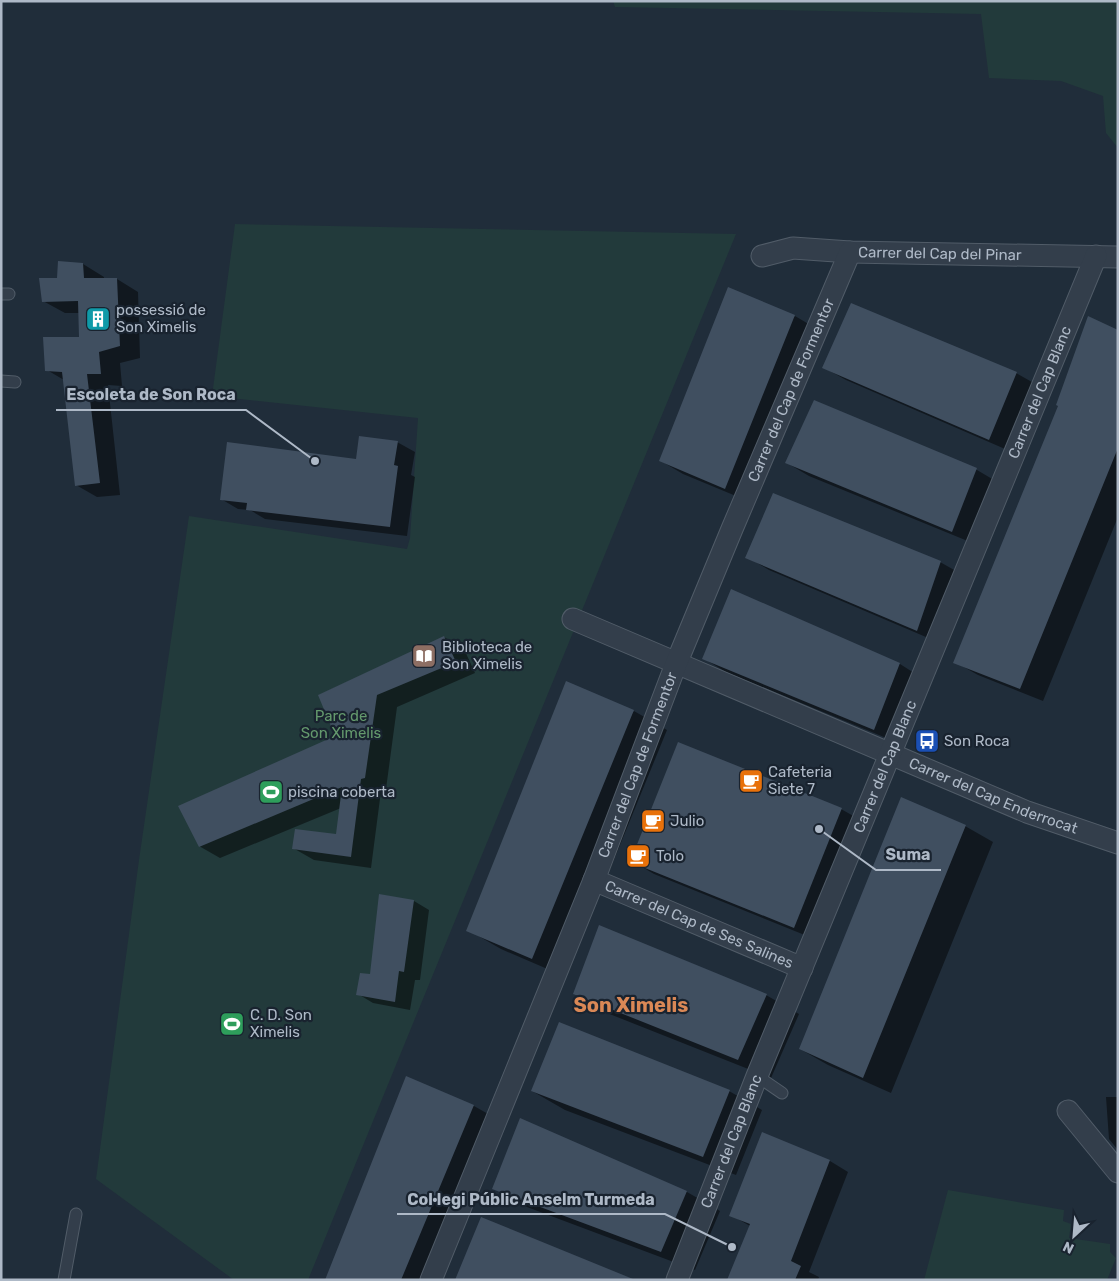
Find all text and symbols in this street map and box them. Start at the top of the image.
street label: Carrer del Cap del Pinar [858,243,1022,264]
street label: Carrer del Cap de Formentor [744,296,838,485]
place label: possessió de Son Ximelis [116,301,206,336]
building icon: possessió de Son Ximelis [85,306,111,332]
street label: Carrer del Cap Blanc [1004,323,1075,461]
callout: Escoleta de Son Roca [56,379,246,410]
text: Escoleta de Son Roca [66,385,236,404]
place label: Biblioteca de Son Ximelis [442,638,532,673]
library icon: Biblioteca de Son Ximelis [411,643,437,669]
street label: Carrer del Cap de Formentor [594,669,681,860]
street label: Carrer del Cap Blanc [850,697,920,836]
park label: Parc de Son Ximelis [301,707,382,742]
bus stop icon: Son Roca [914,728,940,754]
place label: Son Roca [944,732,1010,750]
street label: Carrer del Cap Enderrocat [906,754,1080,838]
place label: Cafeteria Siete 7 [768,763,832,798]
cafe icon: Cafeteria Siete 7 [738,768,764,794]
sports icon: piscina coberta [258,779,284,805]
place label: piscina coberta [288,783,395,801]
cafe icon: Julio [640,808,666,834]
place label: Julio [670,812,704,830]
callout: Suma [876,839,941,870]
cafe icon: Tolo [625,843,651,869]
text: Suma [886,845,930,864]
place label: Tolo [656,847,684,865]
street label: Carrer del Cap de Ses Salines [602,877,796,972]
district label: Son Ximelis [574,993,688,1017]
place label: C. D. Son Ximelis [250,1006,312,1041]
sports icon: C. D. Son Ximelis [219,1011,245,1037]
street label: Carrer del Cap Blanc [697,1072,766,1211]
callout: Col·legi Públic Anselm Turmeda [397,1183,665,1214]
text: Col·legi Públic Anselm Turmeda [407,1190,655,1209]
north arrow [1049,1211,1099,1261]
text: N [1060,1237,1077,1257]

